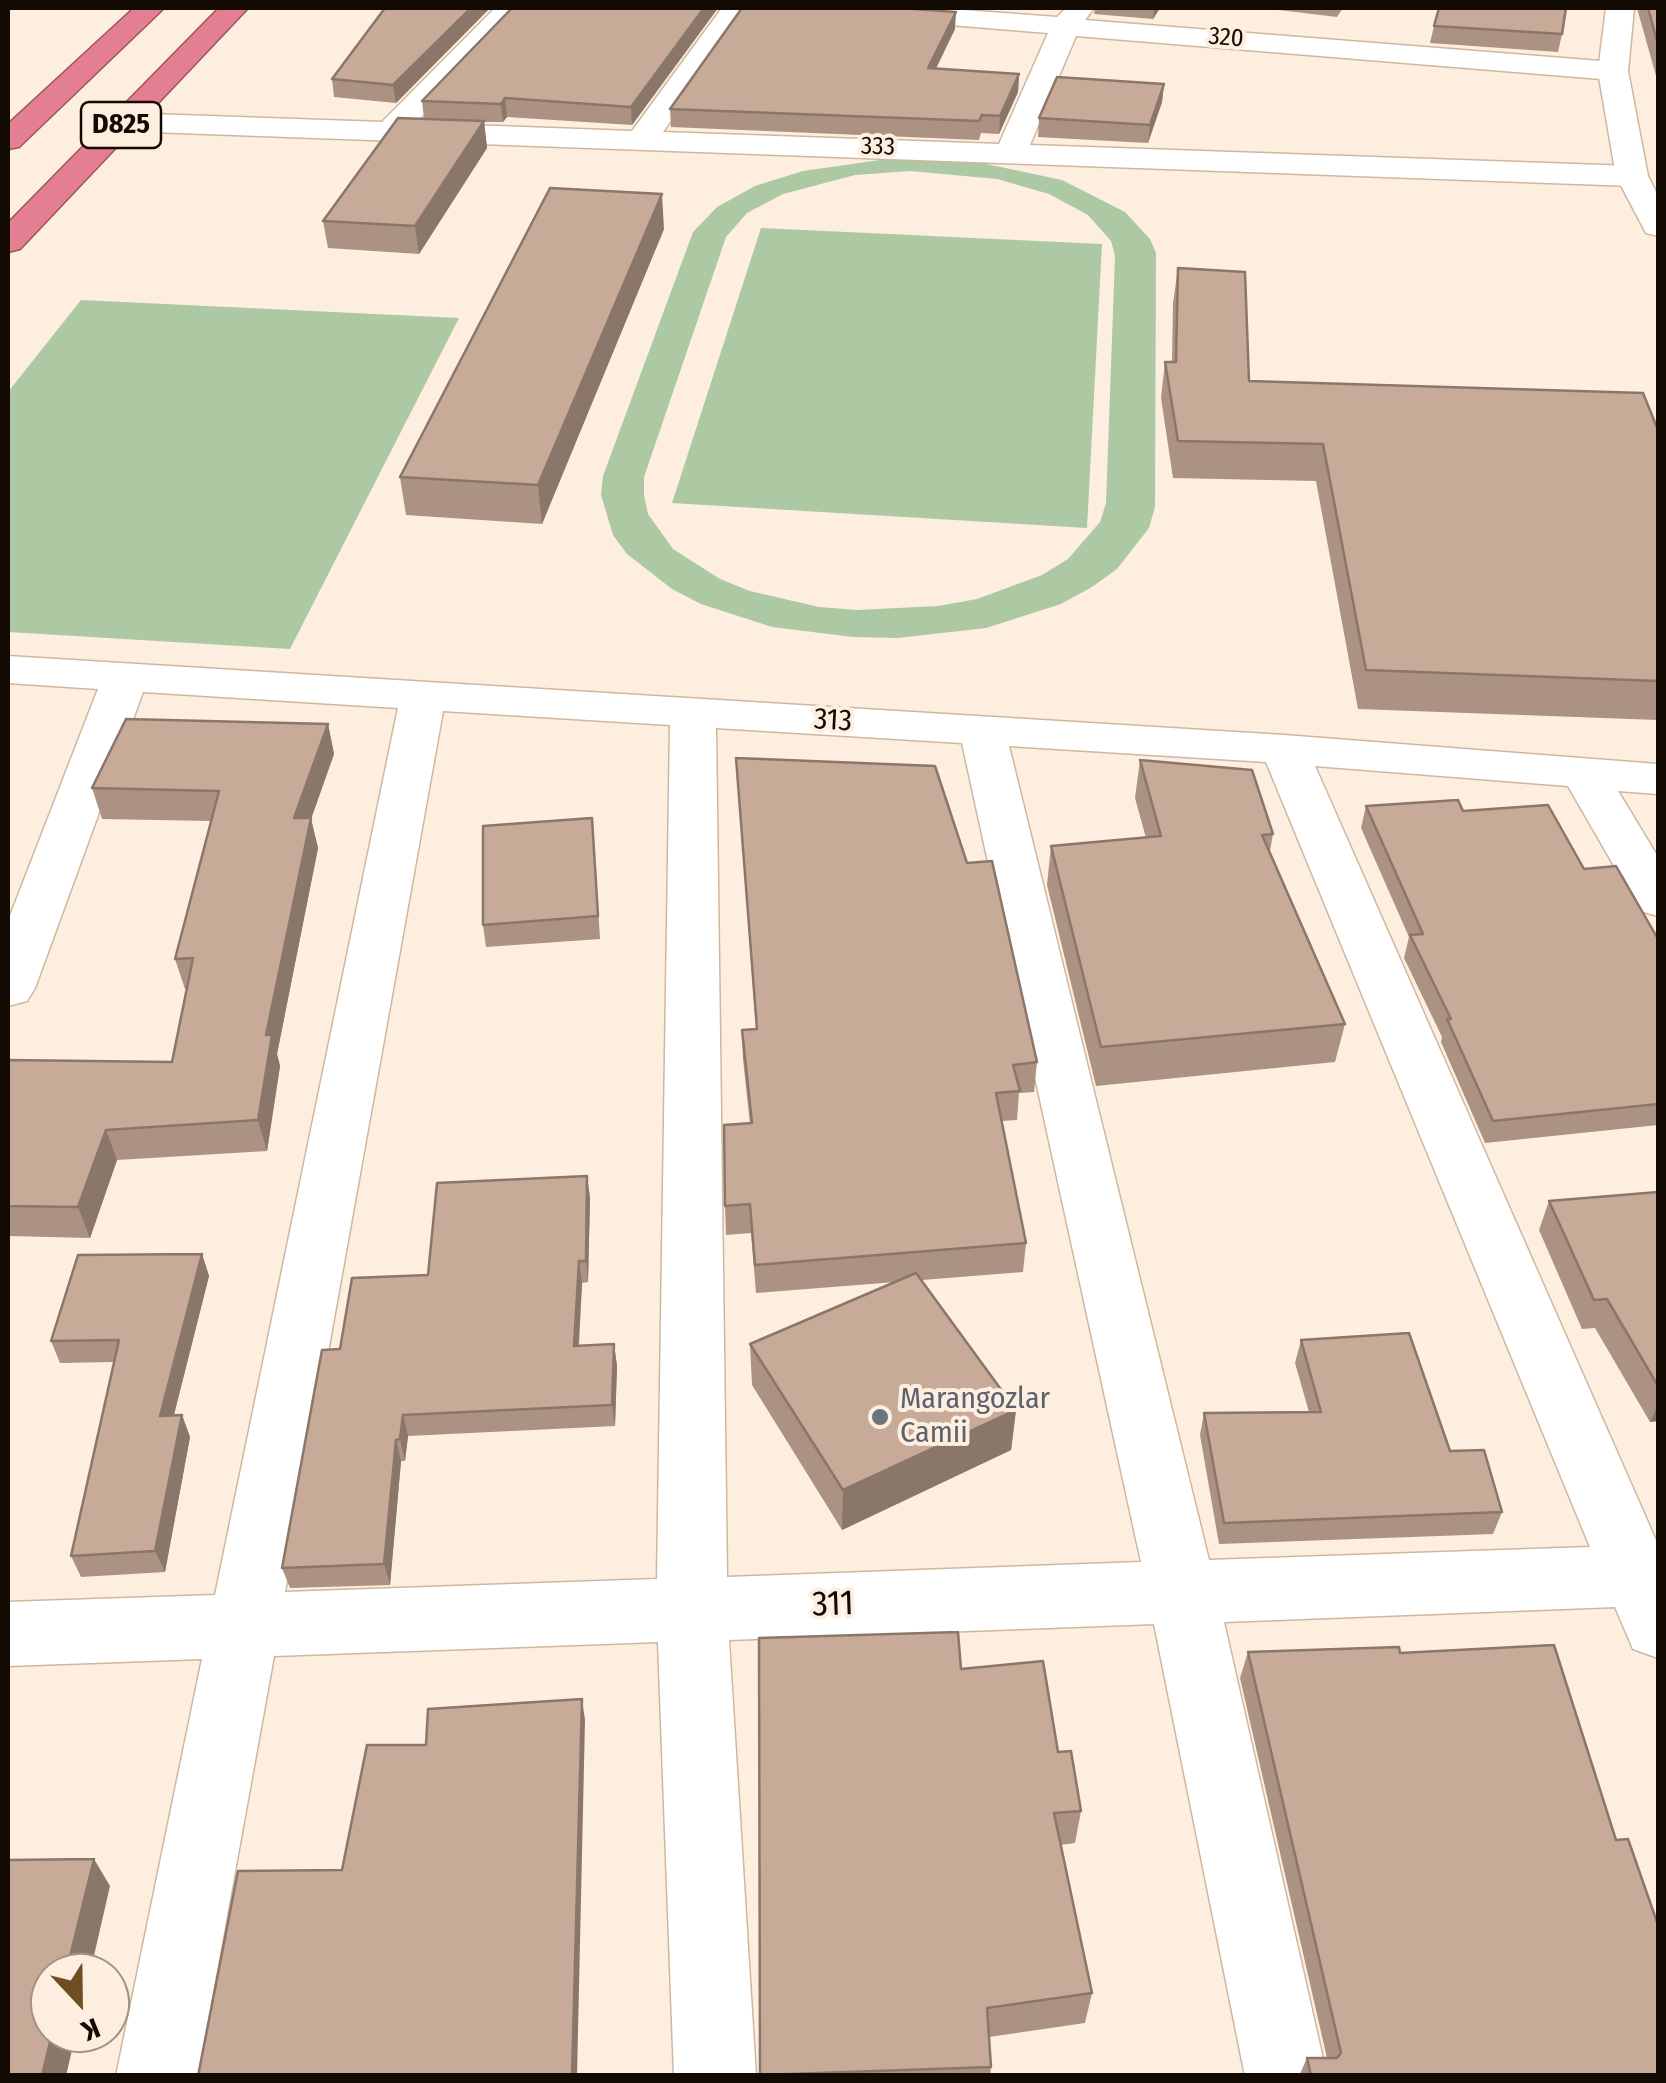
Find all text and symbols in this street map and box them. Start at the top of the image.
street label: 320 [1207,22,1245,54]
road number: D825 [81,102,161,148]
street label: 333 [861,131,895,163]
street label: 313 [813,702,853,740]
place label: Marangozlar Camii [900,1382,1050,1452]
marker: Marangozlar Camii [869,1406,891,1428]
street label: 311 [811,1583,855,1627]
north arrow [30,1953,130,2053]
text: K [77,2011,104,2048]

